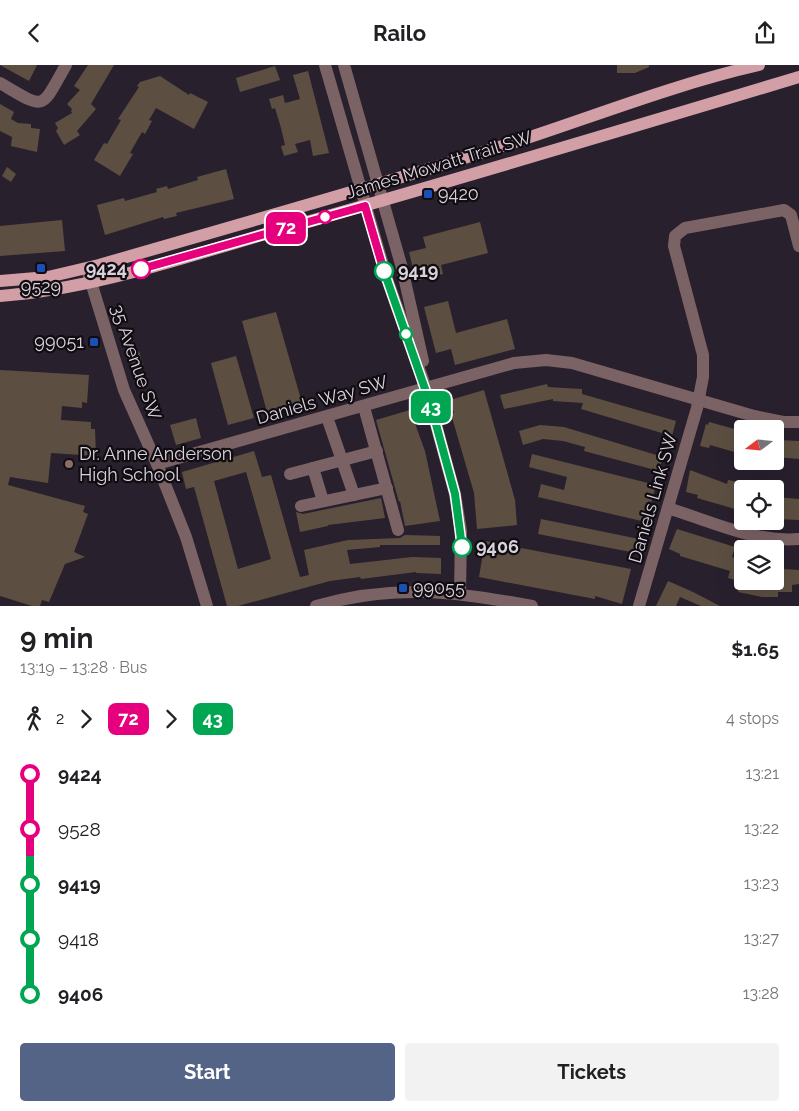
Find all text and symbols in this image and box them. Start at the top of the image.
icon: back [20,19,48,47]
icon: share [751,19,779,47]
text: Railo [373,20,426,46]
street label: James Mowatt Trail SW [344,126,534,203]
place label: 9420 [438,183,479,204]
marker: 9420 [422,188,434,200]
unlabelled marker [318,210,332,224]
line badge: 72 [264,212,308,244]
text: 72 [276,217,296,238]
place label: 9424 [86,258,127,279]
marker: 9424 [131,259,151,279]
place label: 9419 [398,260,438,281]
marker: 9419 [374,261,394,281]
marker: 9529 [35,262,47,274]
place label: 9529 [21,276,61,297]
street label: 35 Avenue SW [107,301,166,422]
unlabelled marker [399,327,413,341]
place label: 99051 [34,331,84,352]
marker: 99051 [88,336,100,348]
street label: Daniels Way SW [254,371,390,428]
line badge: 43 [408,391,454,423]
text: 43 [421,396,441,417]
north arrow [734,420,784,470]
map controls [734,420,784,590]
street label: Daniels Link SW [624,430,681,565]
place label: Dr. Anne Anderson High School [79,443,232,485]
marker: Dr. Anne Anderson High School [63,458,75,470]
button: locate [734,480,784,530]
place label: 9406 [476,536,519,557]
marker: 9406 [452,537,472,557]
button: layers [734,540,784,590]
place label: 99055 [413,577,465,598]
marker: 99055 [397,582,409,594]
text: 9 min [20,622,93,655]
text: $1.65 [731,638,779,660]
text: 13:19 – 13:28 · Bus [20,658,147,677]
icon: walk [20,705,48,733]
icon: forward [72,705,100,733]
icon: forward [157,705,185,733]
text: 72 [118,708,139,729]
text: 43 [203,708,223,729]
text: 2 [56,709,64,728]
text: 4 stops [726,709,779,728]
text: 9424 [58,763,102,785]
text: 13:21 [745,764,779,783]
text: 9528 [58,818,101,840]
text: 13:22 [744,819,779,838]
text: 9419 [58,873,101,895]
text: 13:23 [744,874,779,893]
text: 9418 [58,928,99,950]
text: 13:27 [744,929,779,948]
text: 9406 [58,983,103,1005]
text: 13:28 [743,984,779,1003]
button: Start [20,1043,395,1101]
button: Tickets [405,1043,779,1101]

